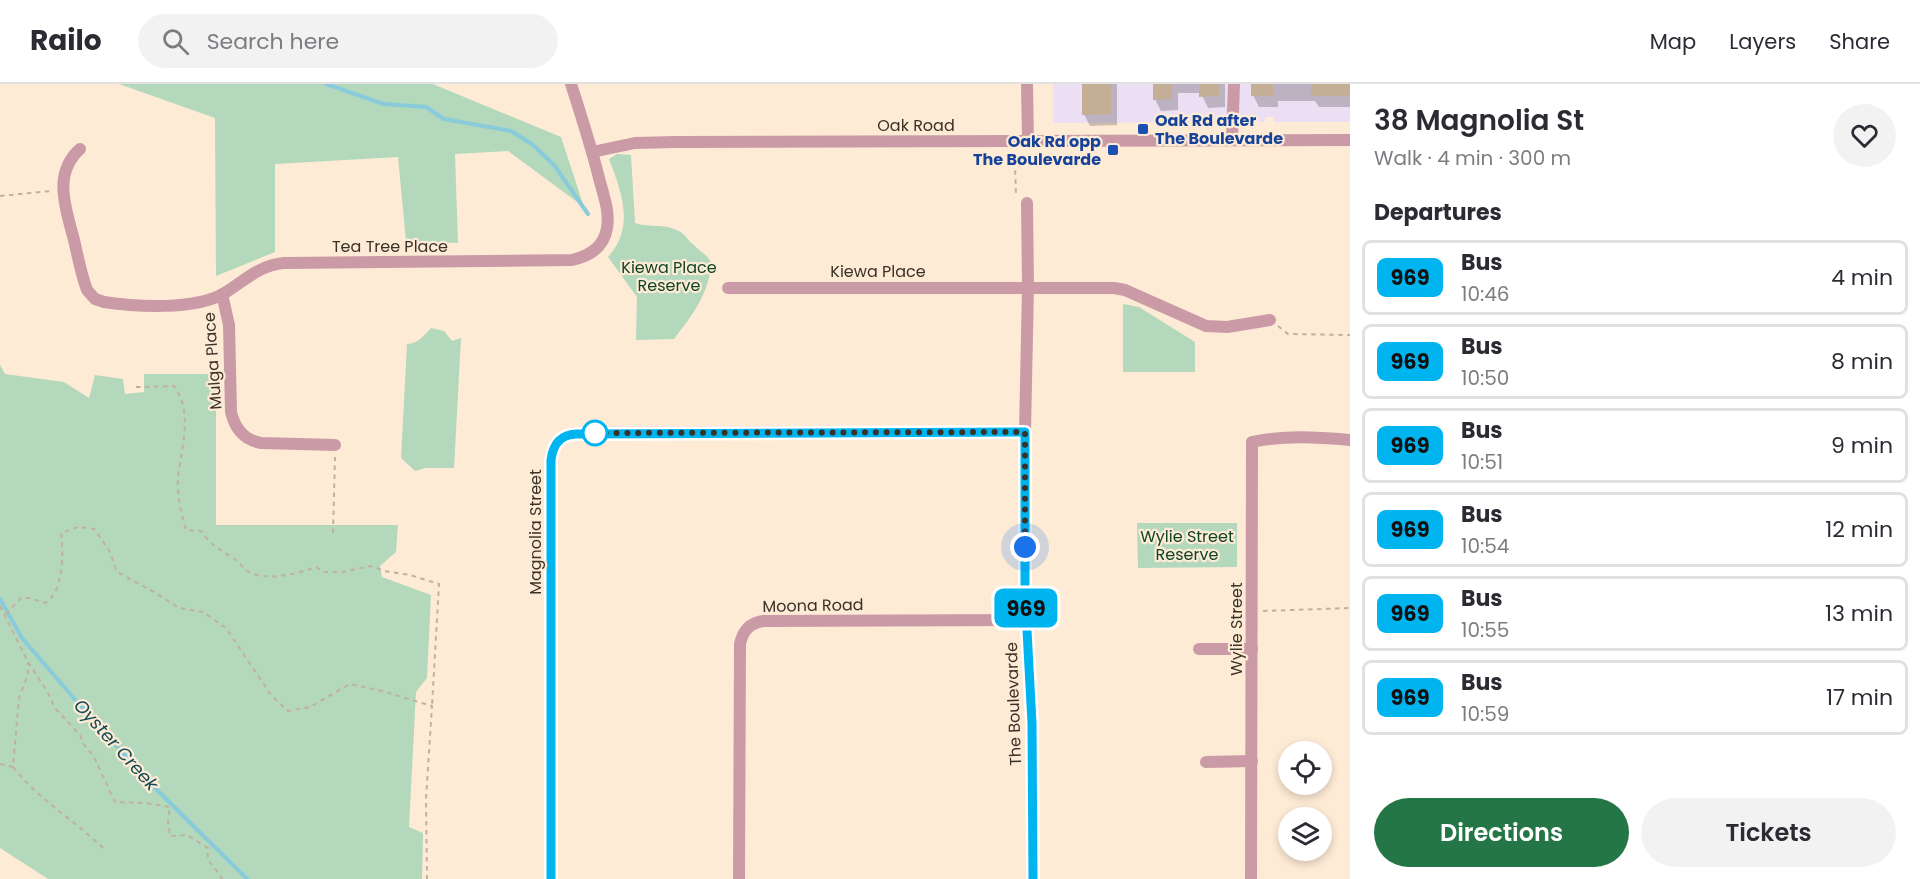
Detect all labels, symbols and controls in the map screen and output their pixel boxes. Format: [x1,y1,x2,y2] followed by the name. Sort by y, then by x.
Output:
[138,14,558,68] search box
[30,21,102,60] text: Railo
[159,25,192,58] icon: search
[207,26,339,57] text: Search here
[1650,27,1696,56] text: Map
[1729,27,1796,56] text: Layers
[1829,27,1890,56] text: Share
[1374,101,1584,140] text: 38 Magnolia St
[1833,104,1896,167] button: heart
[1155,109,1283,150] place label: Oak Rd after The Boulevarde
[877,114,955,137] street label: Oak Road
[1136,122,1150,136] marker: Oak Rd after The Boulevarde
[973,130,1101,171] place label: Oak Rd opp The Boulevarde
[1106,143,1120,157] marker: Oak Rd opp The Boulevarde
[1374,144,1571,172] text: Walk · 4 min · 300 m
[1374,197,1502,228] text: Departures
[332,235,448,258] street label: Tea Tree Place
[1461,247,1503,278] text: Bus
[621,256,717,297] park label: Kiewa Place Reserve
[830,260,926,283] street label: Kiewa Place
[1831,262,1893,293] text: 4 min
[1390,263,1430,292] text: 969
[1461,280,1510,308] text: 10:46
[198,311,227,410] street label: Mulga Place
[1461,331,1503,362] text: Bus
[1831,346,1893,377] text: 8 min
[1390,347,1430,376] text: 969
[1461,364,1509,392] text: 10:50
[1461,415,1503,446] text: Bus
[582,420,608,446] unlabelled marker
[1831,430,1893,461] text: 9 min
[1390,431,1430,460] text: 969
[1461,448,1503,476] text: 10:51
[524,469,547,595] street label: Magnolia Street
[1461,499,1503,530] text: Bus
[1825,514,1893,545] text: 12 min
[1390,515,1430,544] text: 969
[1140,525,1234,566] park label: Wylie Street Reserve
[1010,532,1040,562] your location
[1461,532,1509,560] text: 10:54
[1225,582,1248,676] street label: Wylie Street
[1461,583,1503,614] text: Bus
[992,588,1060,628] line badge: 969
[762,593,864,618] street label: Moona Road
[1006,594,1046,623] text: 969
[1825,598,1893,629] text: 13 min
[1390,599,1430,628] text: 969
[1461,616,1509,644] text: 10:55
[1000,642,1027,766] street label: The Boulevarde
[1461,667,1503,698] text: Bus
[1826,682,1893,713] text: 17 min
[1390,683,1430,712] text: 969
[68,693,165,797] water label: Oyster Creek
[1461,700,1509,728] text: 10:59
[1278,741,1332,861] map controls
[1278,741,1332,795] button: locate
[1374,798,1629,867] button: Directions
[1641,798,1896,867] button: Tickets
[1278,807,1332,861] button: layers

